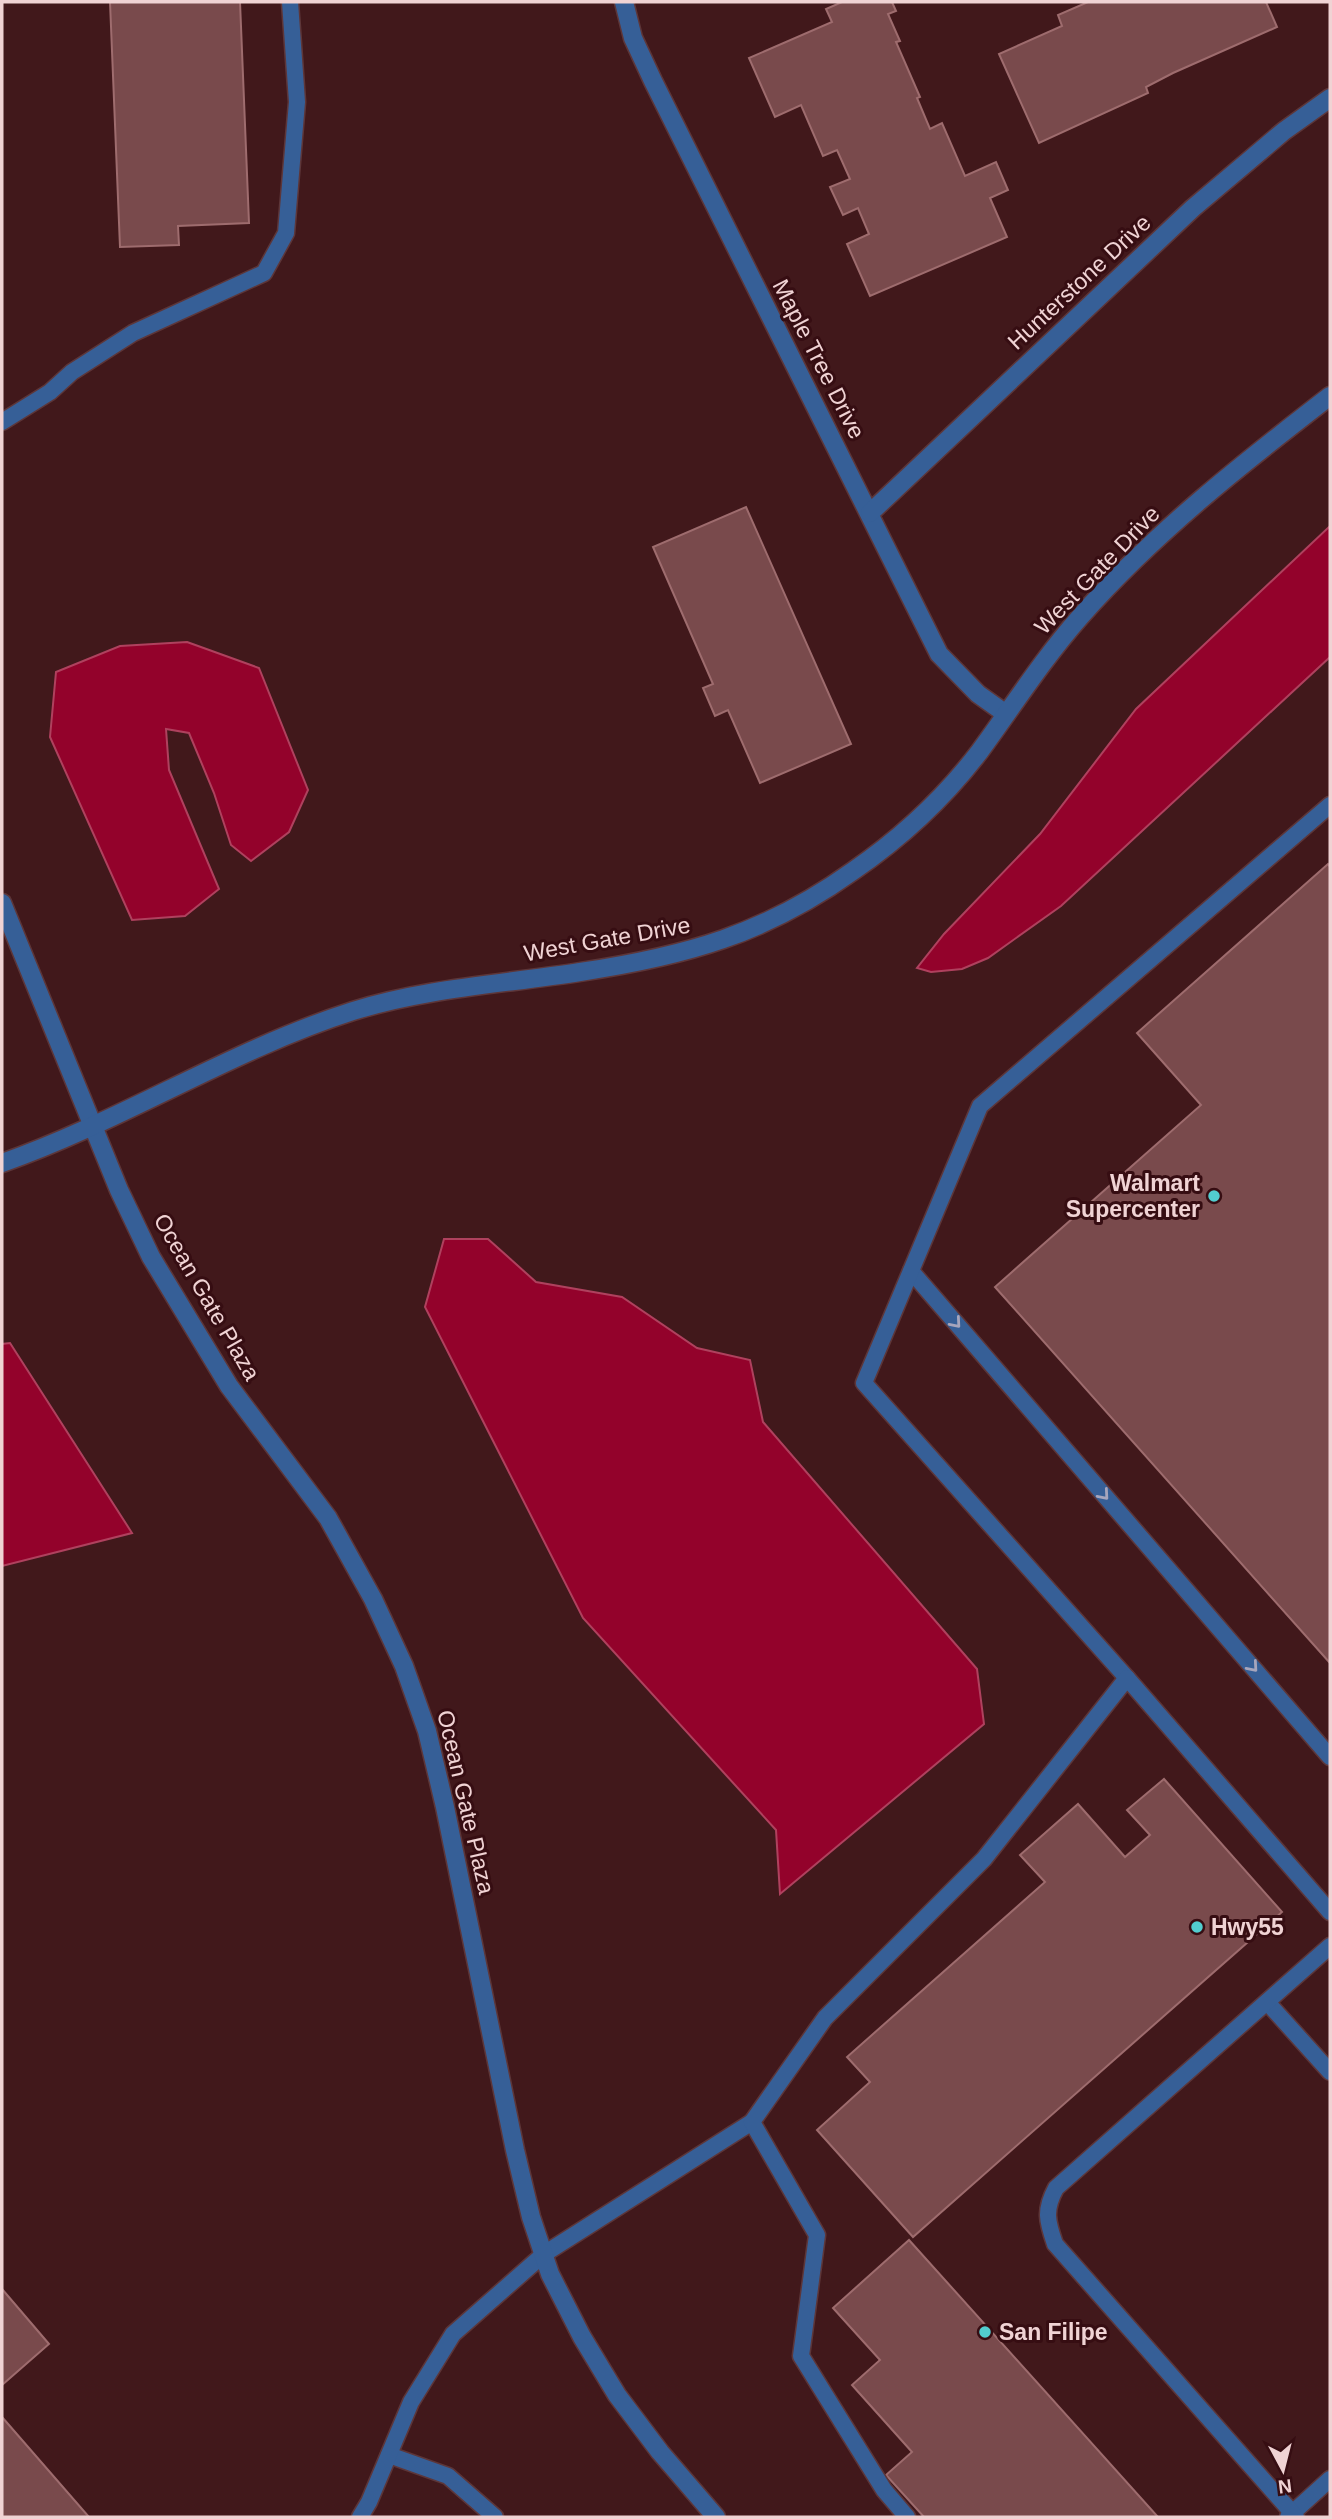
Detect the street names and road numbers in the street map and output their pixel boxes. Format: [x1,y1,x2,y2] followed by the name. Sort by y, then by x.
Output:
[1002,209,1156,355] street label: Hunterstone Drive
[768,275,870,443] street label: Maple Tree Drive
[1029,500,1165,640] street label: West Gate Drive
[522,912,692,966] street label: West Gate Drive
[149,1209,265,1385] street label: Ocean Gate Plaza
[432,1708,500,1897] street label: Ocean Gate Plaza

